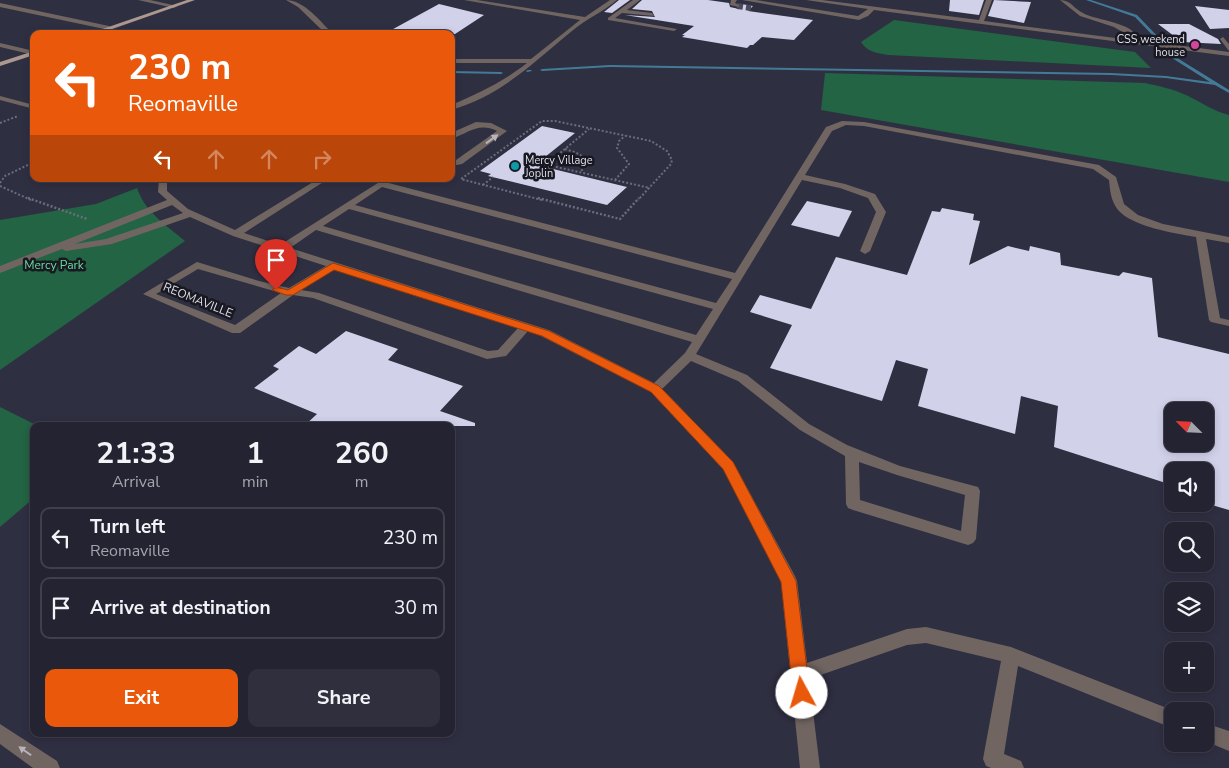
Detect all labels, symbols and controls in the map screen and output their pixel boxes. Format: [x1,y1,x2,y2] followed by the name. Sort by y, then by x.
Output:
[1117,32,1185,60] place label: CSS weekend house
[1189,39,1201,51] marker: CSS weekend house
[128,44,231,91] text: 230 m
[45,50,110,115] icon: left
[128,89,238,119] text: Reomaville
[485,134,499,144] one-way arrow
[149,145,177,173] icon: left
[202,145,230,173] icon: ahead
[255,145,283,173] icon: ahead
[308,145,336,173] icon: right
[524,153,593,181] place label: Mercy Village Joplin
[509,160,521,172] marker: Mercy Village Joplin
[255,239,297,290] pin
[262,246,290,274] icon: arrive
[24,257,85,273] park label: Mercy Park
[161,279,235,321] street label: REOMAVILLE
[1164,402,1214,452] north arrow
[1164,402,1214,752] map controls
[96,433,176,474] text: 21:33
[246,433,264,474] text: 1
[335,433,389,474] text: 260
[1164,462,1214,512] button: sound
[112,471,160,493] text: Arrival
[242,471,268,493] text: min
[355,471,369,493] text: m
[90,514,165,540] text: Turn left
[1164,522,1214,572] button: search
[47,524,75,552] icon: left
[383,525,438,551] text: 230 m
[90,540,170,562] text: Reomaville
[1164,582,1214,632] button: layers
[47,594,75,622] icon: arrive
[90,595,271,621] text: Arrive at destination
[394,595,438,621] text: 30 m
[1164,642,1214,692] button: +
[775,666,827,718] position arrow
[45,669,238,727] button: Exit
[248,669,440,727] button: Share
[1164,702,1214,752] button: −
[18,746,32,756] one-way arrow

